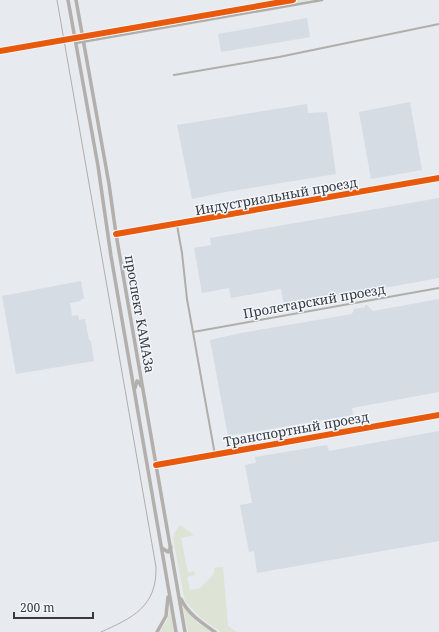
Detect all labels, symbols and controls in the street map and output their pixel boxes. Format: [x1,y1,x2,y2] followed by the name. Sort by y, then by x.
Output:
[194,173,358,219] street label: Индустриальный проезд
[121,254,159,374] street label: проспект КАМАЗа
[242,280,386,322] street label: Пролетарский проезд
[222,407,370,451] street label: Транспортный проезд
[14,594,93,620] scale bar
[20,599,55,616] text: 200 m

